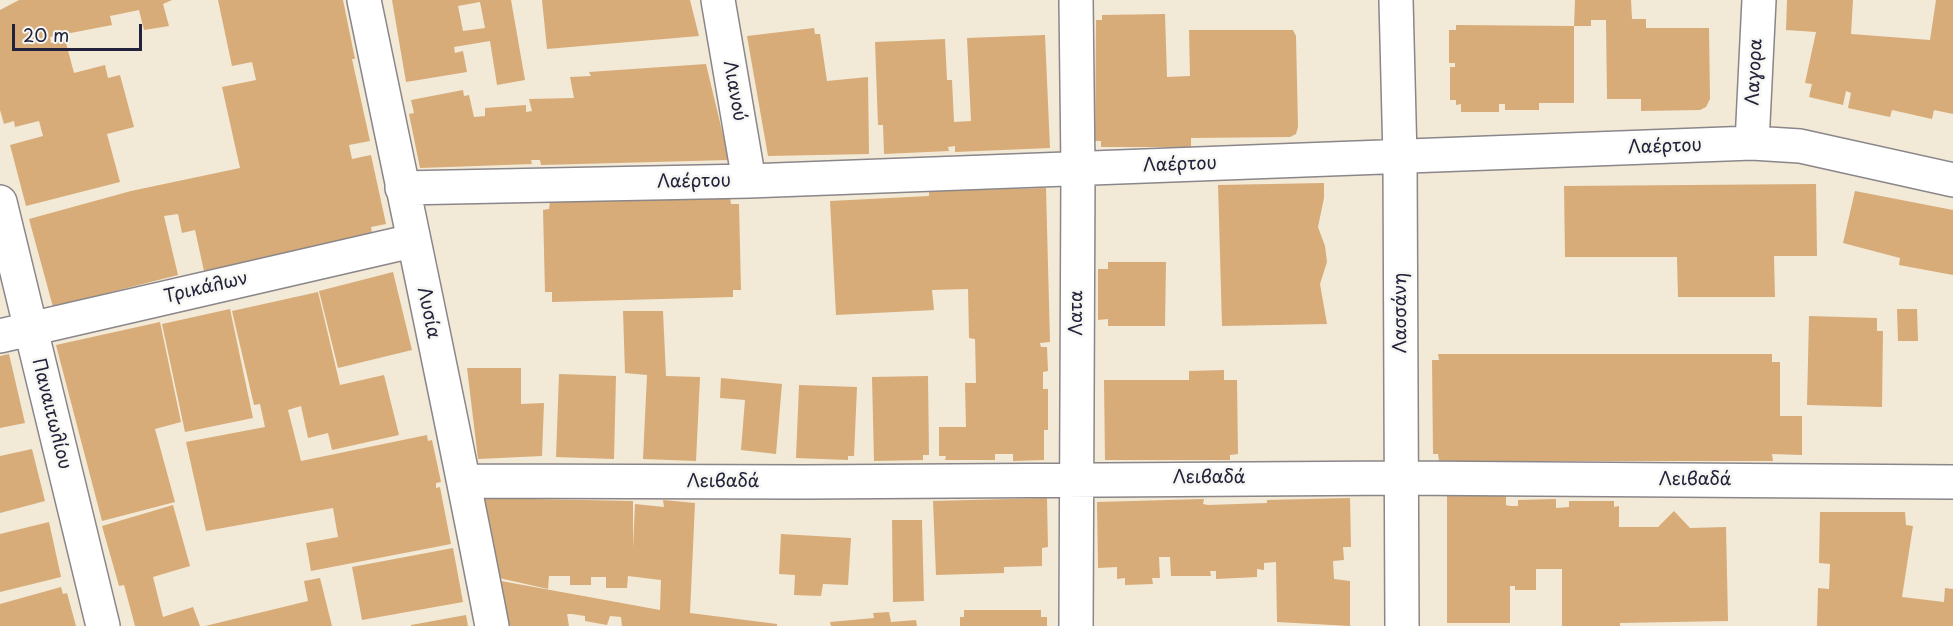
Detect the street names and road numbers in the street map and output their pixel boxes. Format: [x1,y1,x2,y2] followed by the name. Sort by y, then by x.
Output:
[1742,38,1768,106] street label: Λαγορα
[718,59,750,123] street label: Λιανού
[1628,135,1702,159] street label: Λαέρτου
[1143,153,1217,177] street label: Λαέρτου
[657,171,731,193] street label: Λαέρτου
[162,268,250,308] street label: Τρικάλων
[1390,273,1412,353] street label: Λασσάνη
[412,285,444,341] street label: Λυσία
[1066,290,1088,336] street label: Λατα
[27,356,75,472] street label: Παναιτωλίου
[1173,467,1245,489] street label: Λειβαδά
[1659,469,1731,491] street label: Λειβαδά
[687,471,759,493] street label: Λειβαδά

